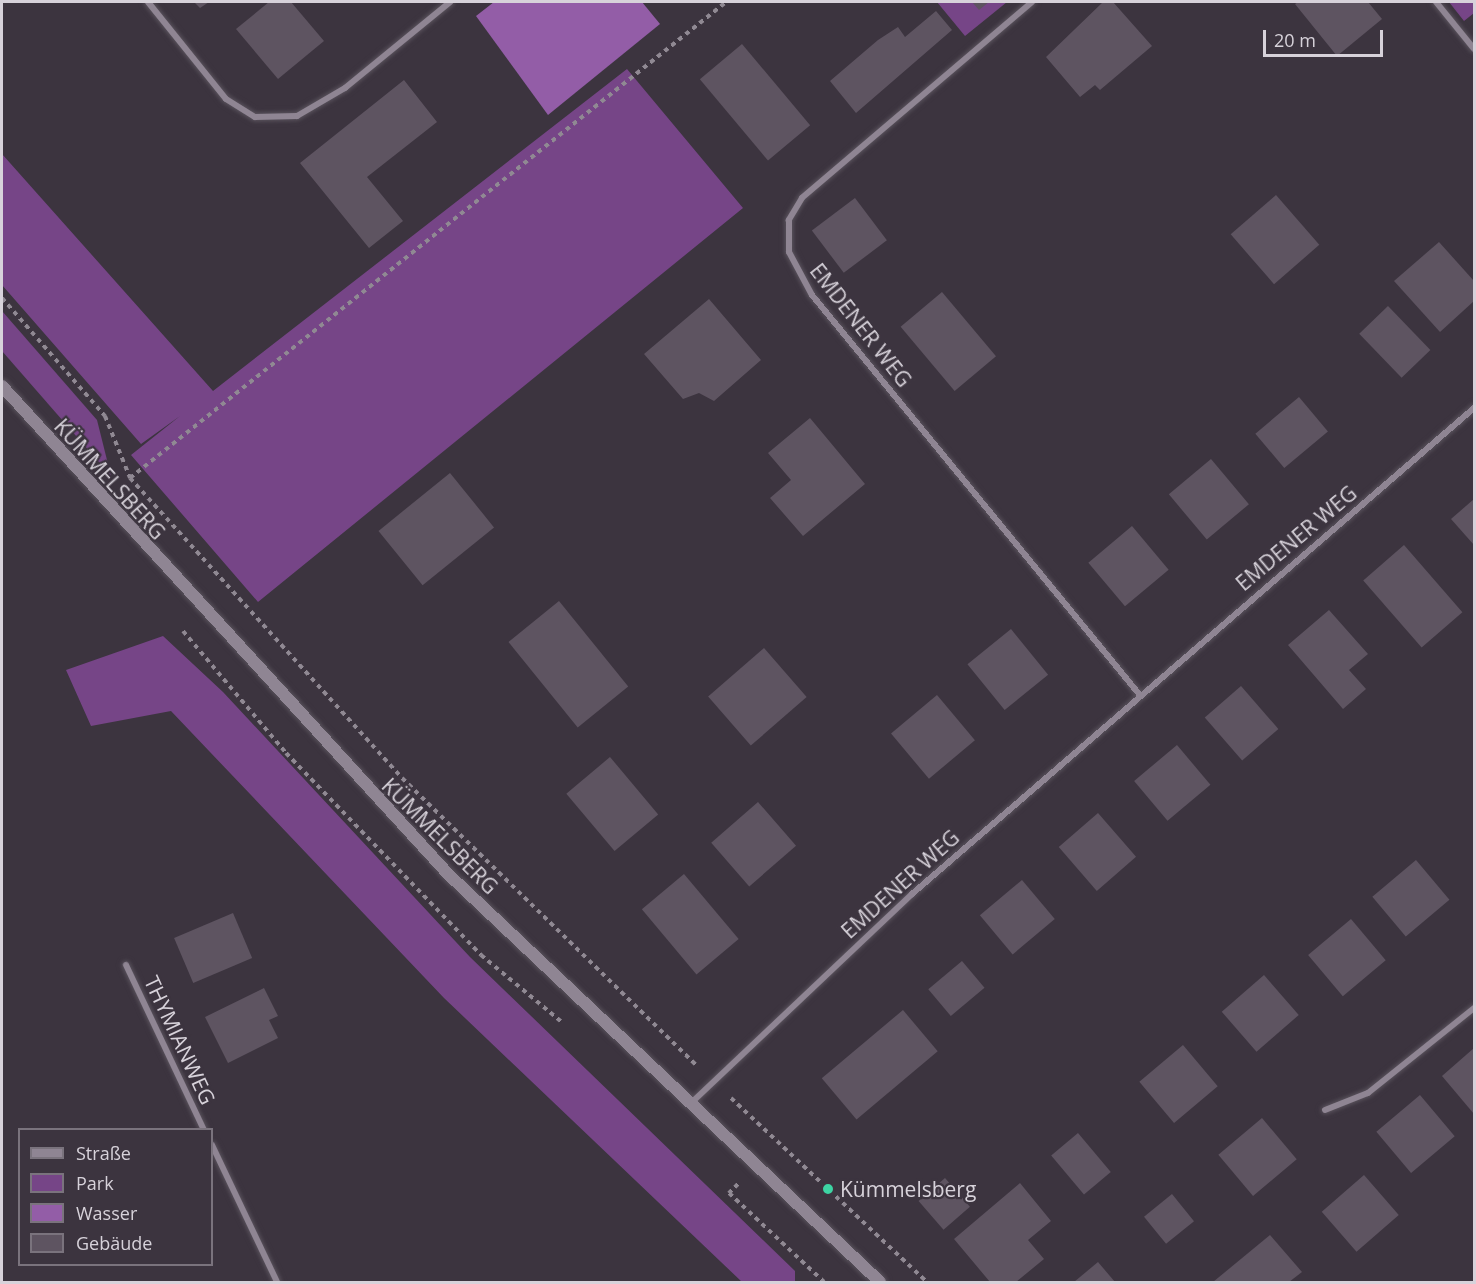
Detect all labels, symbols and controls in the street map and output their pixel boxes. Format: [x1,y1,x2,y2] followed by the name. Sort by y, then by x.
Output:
[1266,18,1386,56] scale bar
[1274,28,1316,52] text: 20 m
[805,258,917,392] street label: EMDENER WEG
[49,414,171,544] street label: KÜMMELSBERG
[1231,480,1361,596] street label: EMDENER WEG
[377,773,503,899] street label: KÜMMELSBERG
[836,825,964,943] street label: EMDENER WEG
[139,972,221,1108] street label: THYMIANWEG
[18,1128,213,1266] legend
[76,1141,131,1165] text: Straße
[76,1171,114,1195] text: Park
[840,1176,976,1202] place label: Kümmelsberg
[821,1182,835,1196] marker: Kümmelsberg
[76,1201,137,1225] text: Wasser
[76,1231,152,1255] text: Gebäude

